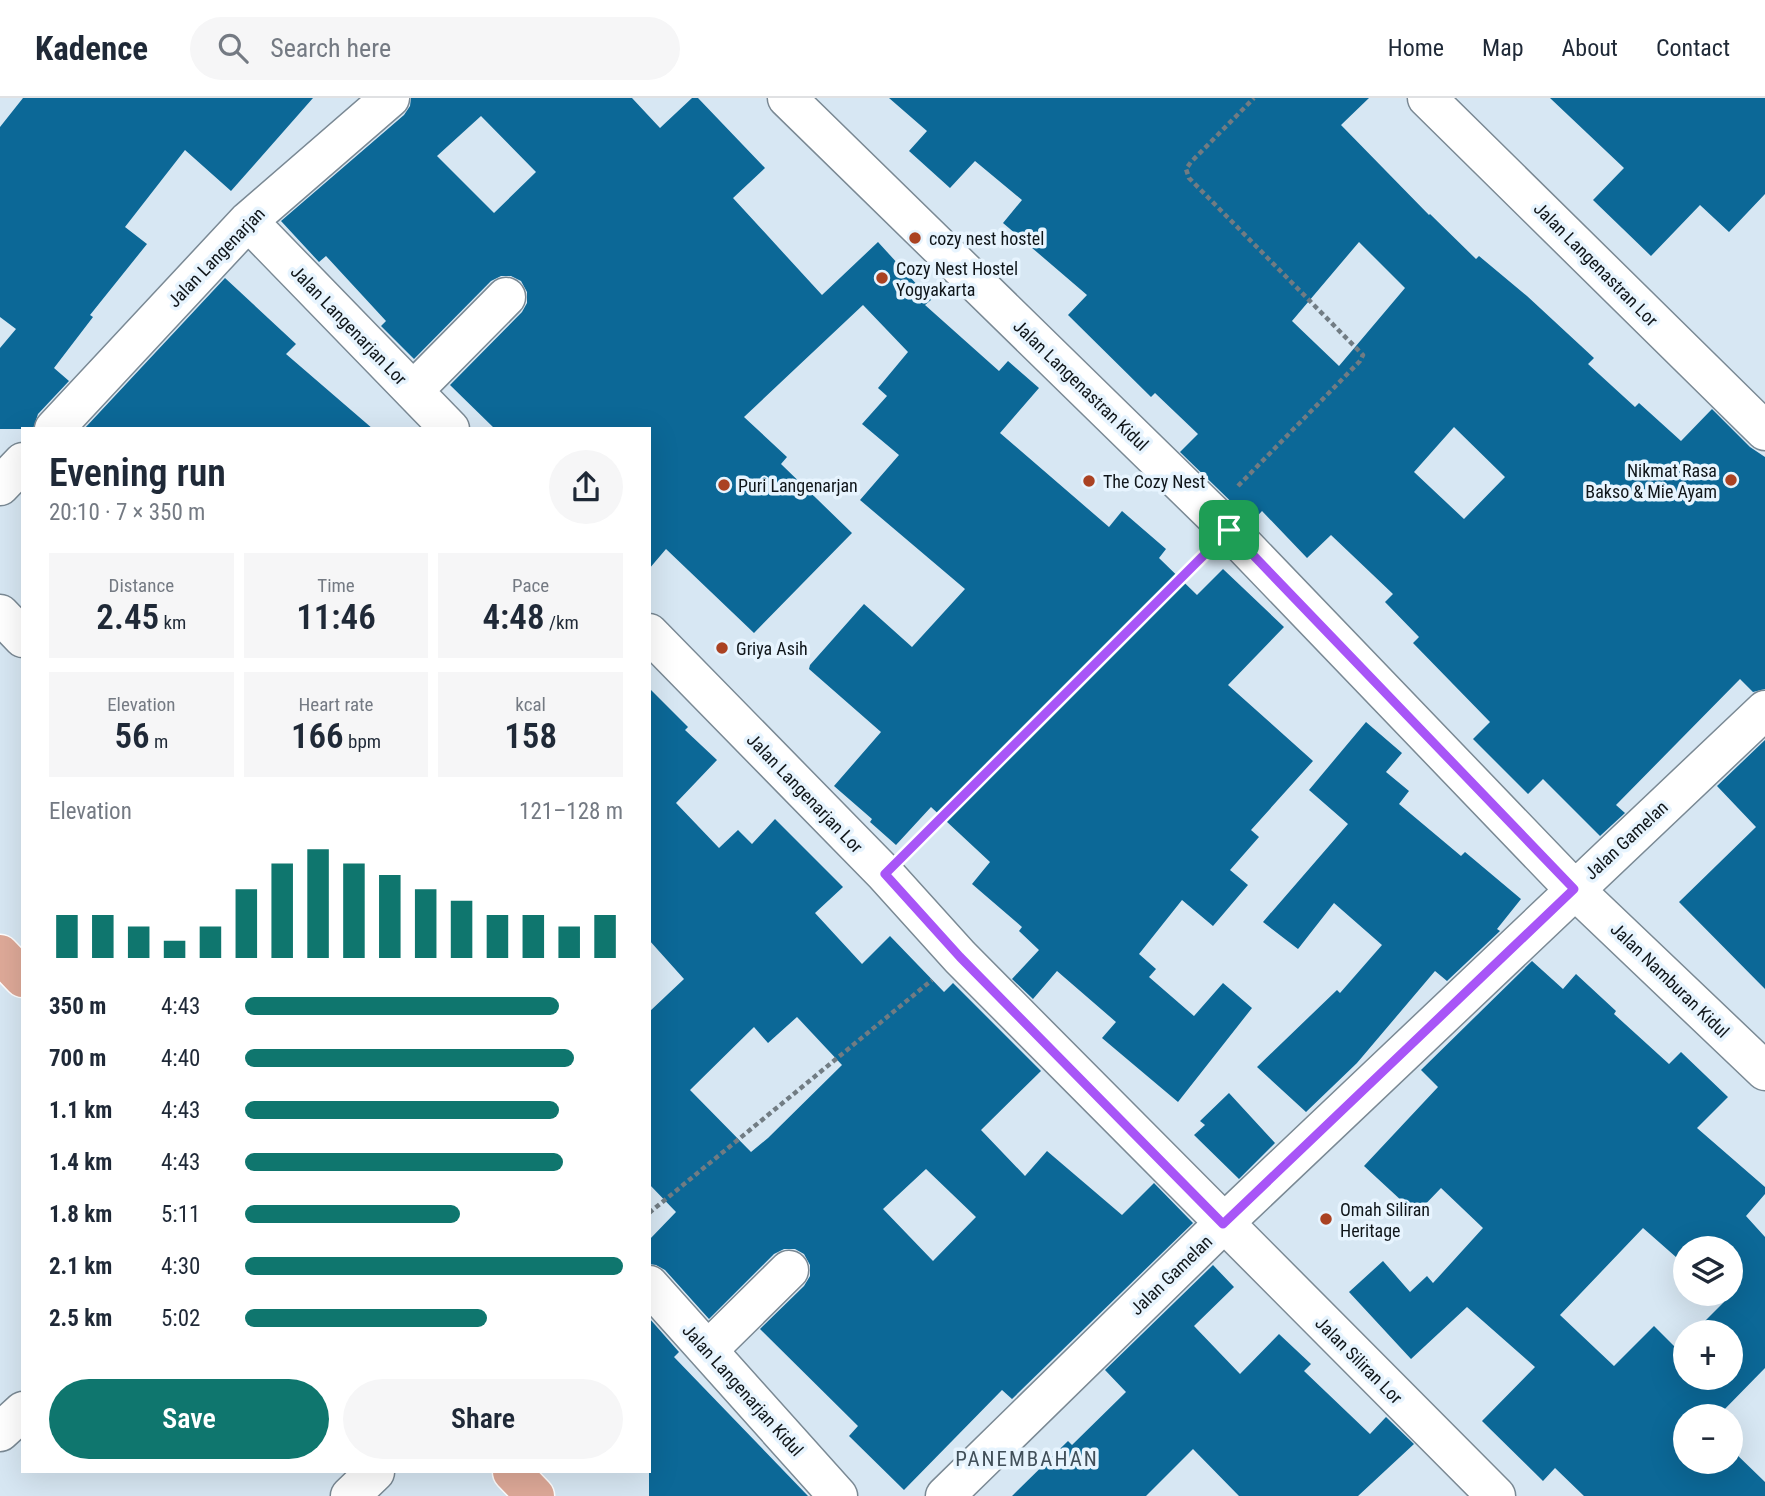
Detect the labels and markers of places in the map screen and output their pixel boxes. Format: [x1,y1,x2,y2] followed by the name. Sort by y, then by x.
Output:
[929,228,1044,249] place label: cozy nest hostel
[907,230,923,246] marker: cozy nest hostel
[896,258,1018,300] place label: Cozy Nest Hostel Yogyakarta
[874,270,890,286] marker: Cozy Nest Hostel Yogyakarta
[1585,460,1717,502] place label: Nikmat Rasa Bakso & Mie Ayam
[1103,471,1205,492] place label: The Cozy Nest
[1723,472,1739,488] marker: Nikmat Rasa Bakso & Mie Ayam
[1081,473,1097,489] marker: The Cozy Nest
[738,475,858,496] place label: Puri Langenarjan
[716,477,732,493] marker: Puri Langenarjan
[1199,500,1259,560] pin
[736,638,808,659] place label: Griya Asih
[714,640,730,656] marker: Griya Asih
[1340,1199,1430,1241] place label: Omah Siliran Heritage
[1318,1211,1334,1227] marker: Omah Siliran Heritage

